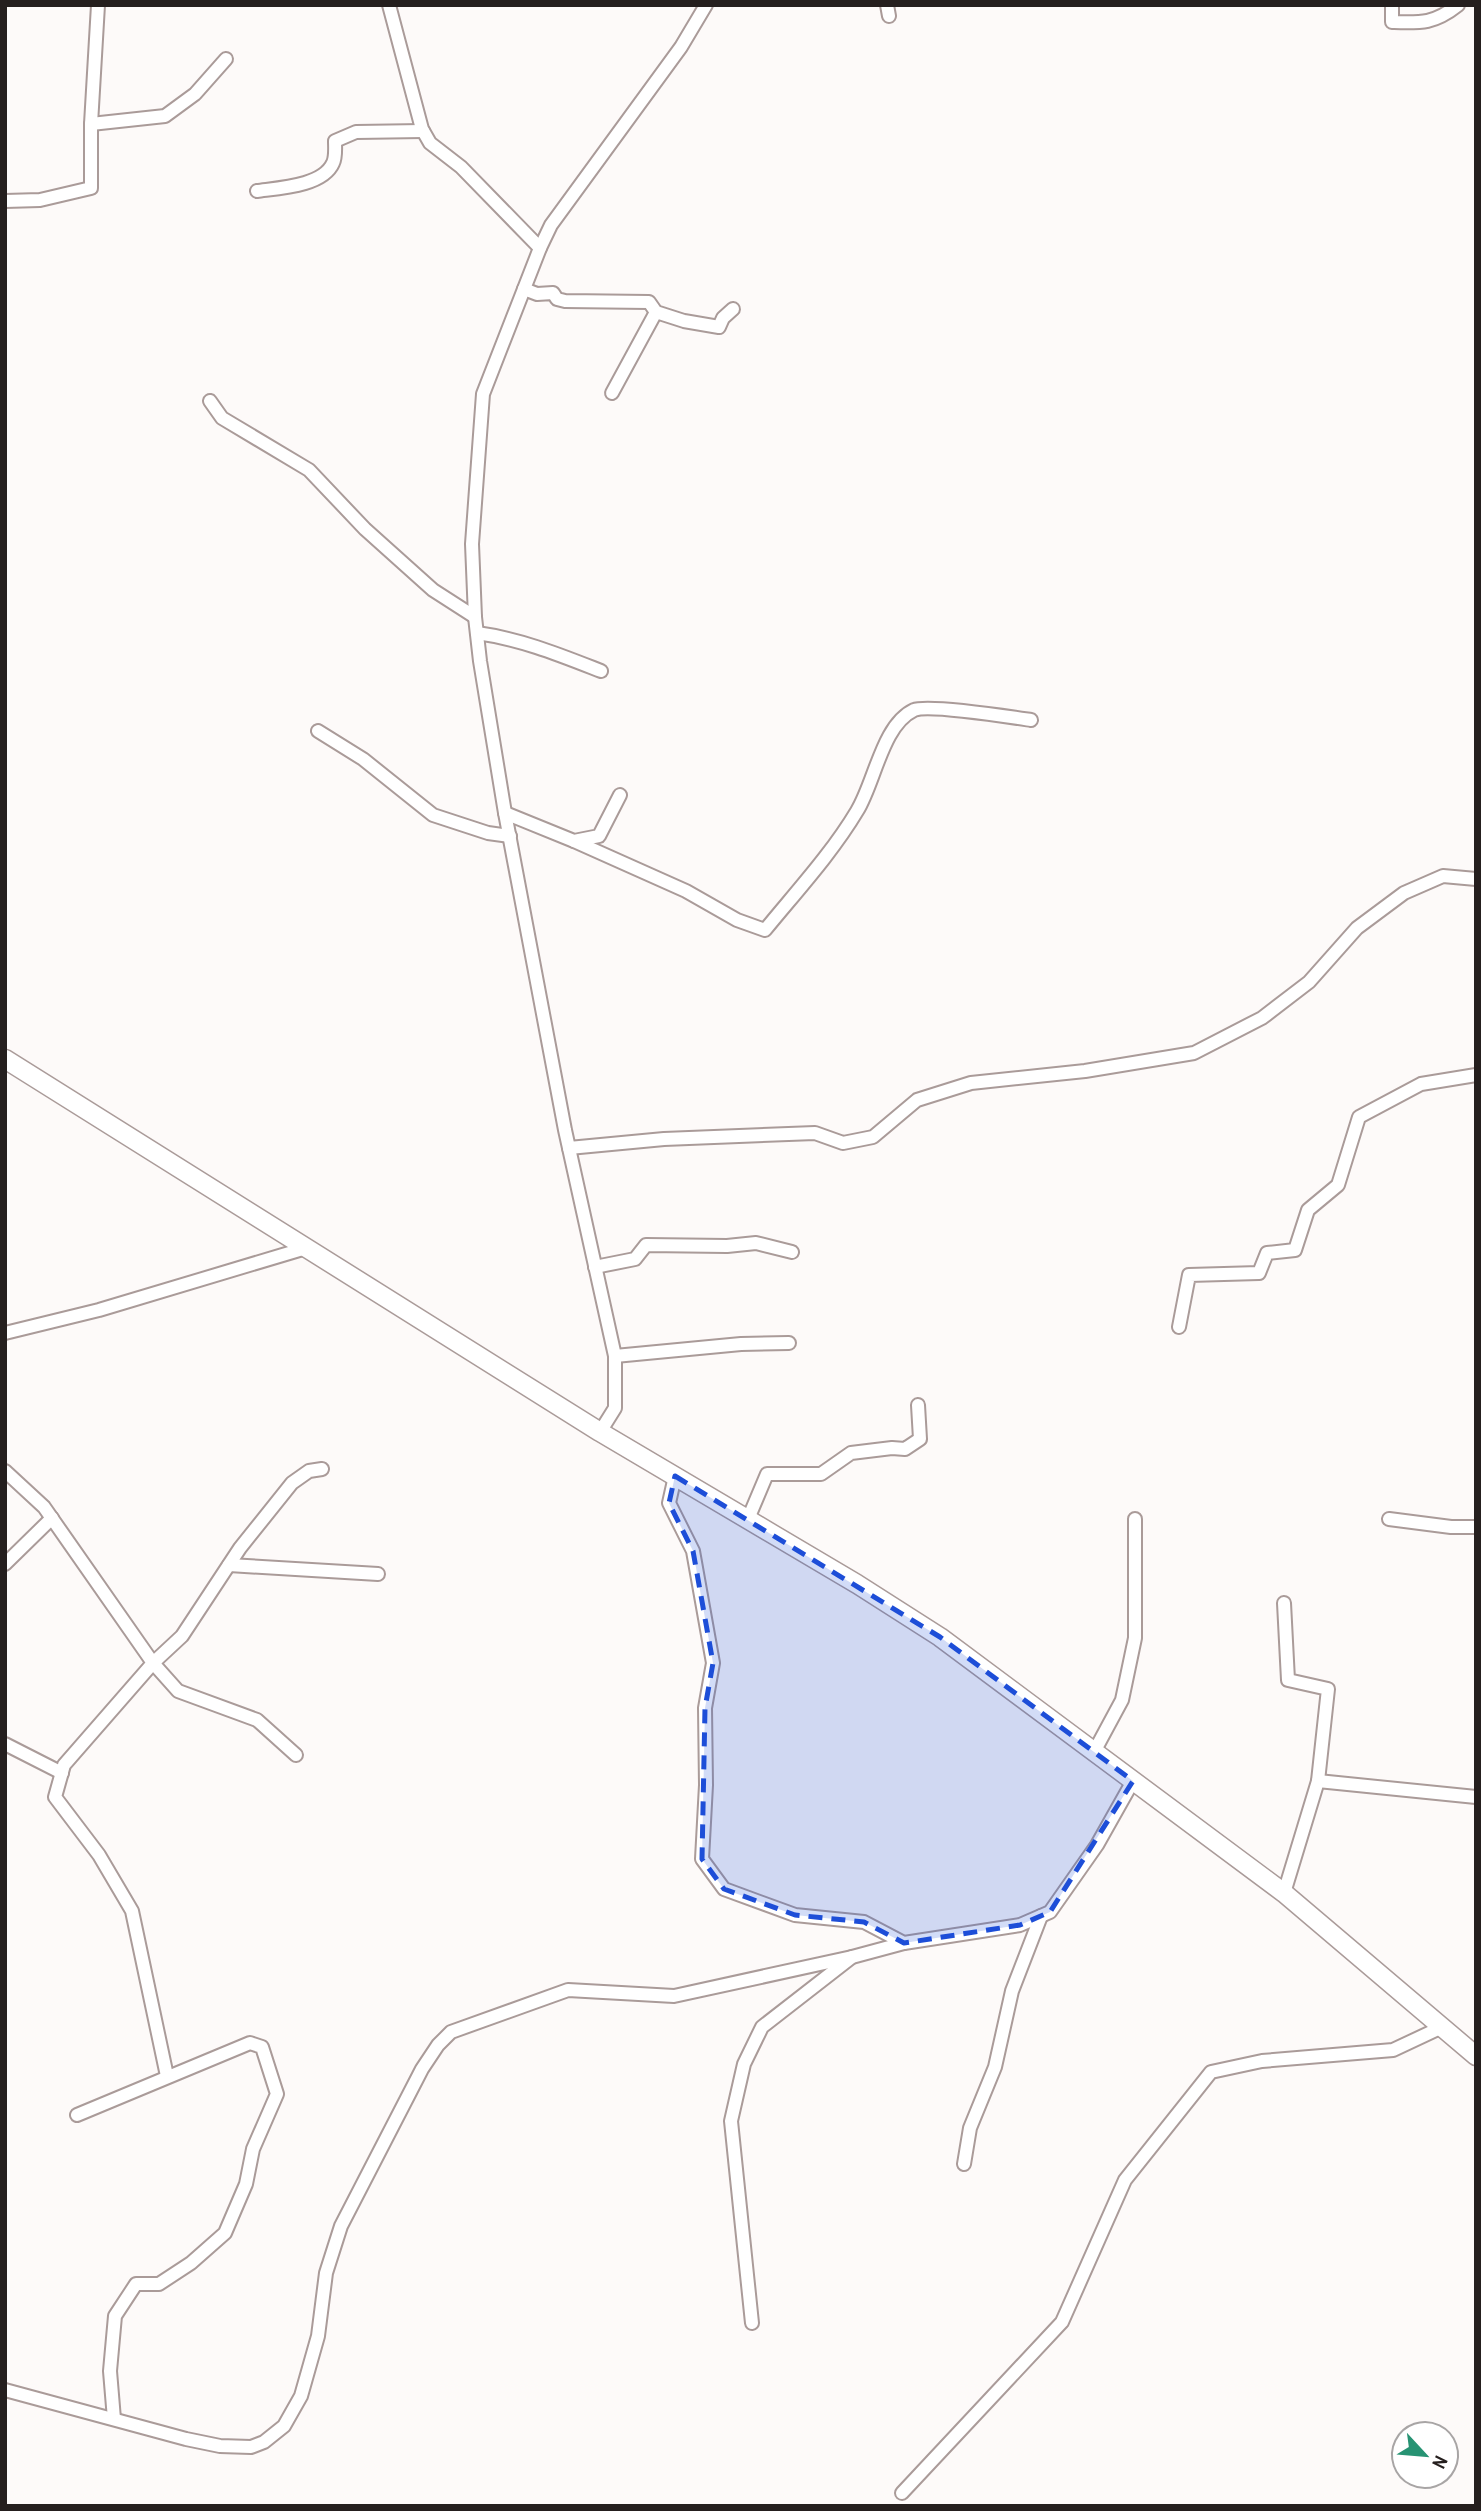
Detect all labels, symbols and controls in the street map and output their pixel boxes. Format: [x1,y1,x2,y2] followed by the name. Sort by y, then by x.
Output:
[1390,2420,1460,2490] north arrow
[1426,2452,1454,2473] text: N

